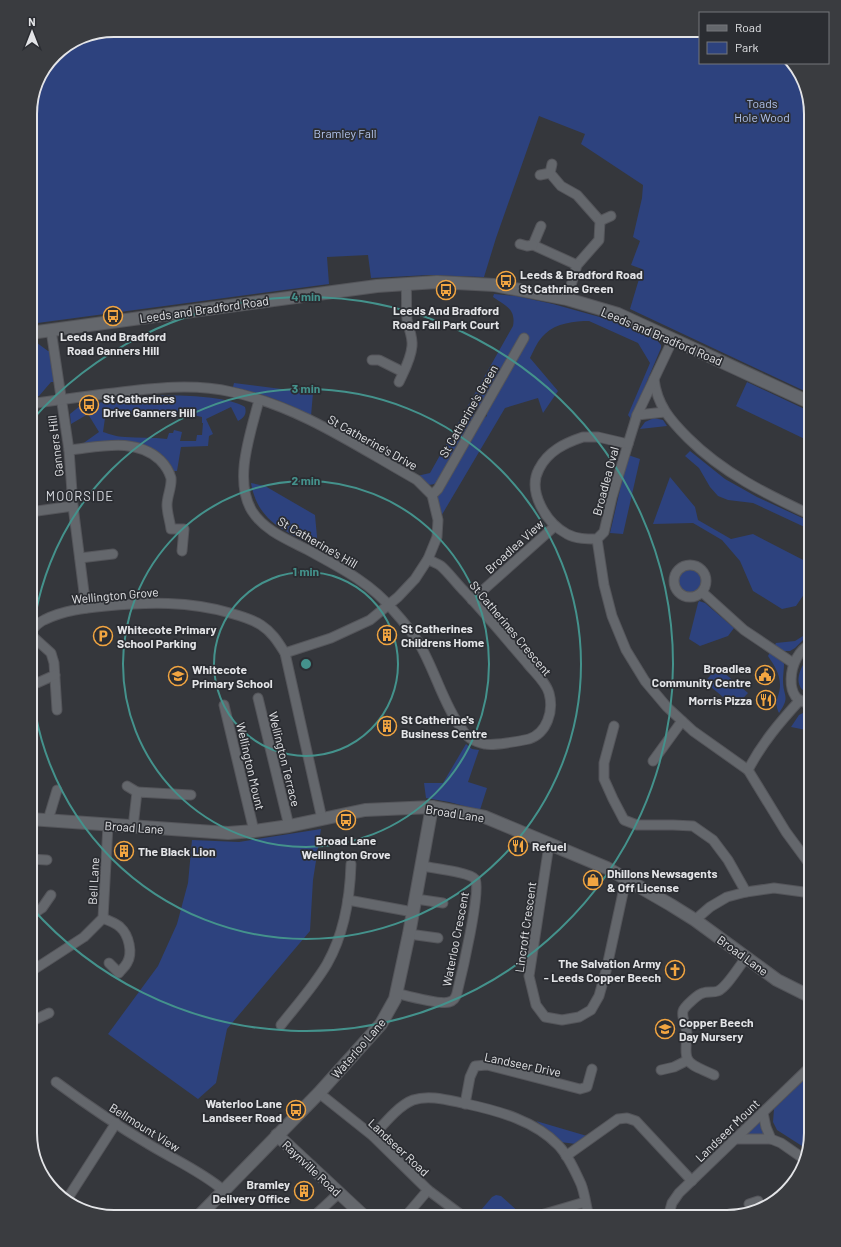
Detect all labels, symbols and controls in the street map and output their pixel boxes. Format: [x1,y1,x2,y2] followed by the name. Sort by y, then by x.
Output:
[12,12,52,52] north arrow
[699,12,829,64] legend
[28,15,36,28] text: N
[735,20,762,34] text: Road
[735,40,759,54] text: Park
[734,96,790,124] park label: Toads Hole Wood
[314,126,376,140] park label: Bramley Fall
[520,267,643,295] place label: Leeds & Bradford Road St Cathrine Green
[495,270,517,292] bus stop icon: Leeds & Bradford Road St Cathrine Green
[435,279,457,301] bus stop icon: Leeds And Bradford Road Fall Park Court
[291,289,321,303] text: 4 min
[138,293,270,325] street label: Leeds and Bradford Road
[393,303,500,331] place label: Leeds And Bradford Road Fall Park Court
[599,304,725,368] street label: Leeds and Bradford Road
[102,305,124,327] bus stop icon: Leeds And Bradford Road Ganners Hill
[60,329,166,357] place label: Leeds And Bradford Road Ganners Hill
[436,362,500,460] street label: St Catherine's Green
[292,381,320,395] text: 3 min
[103,391,196,419] place label: St Catherines Drive Ganners Hill
[78,394,100,416] bus stop icon: St Catherines Drive Ganners Hill
[326,412,420,472] street label: St Catherine's Drive
[44,415,66,477] street label: Ganners Hill
[589,445,621,517] street label: Broadlea Oval
[292,473,320,487] text: 2 min
[46,488,114,504] district label: MOORSIDE
[276,513,360,571] street label: St Catherine's Hill
[482,516,546,576] street label: Broadlea View
[293,564,319,578] text: 1 min
[467,578,555,678] street label: St Catherines Crescent
[71,584,159,606] street label: Wellington Grove
[401,621,485,649] place label: St Catherines Childrens Home
[117,622,216,650] place label: Whitecote Primary School Parking
[376,624,398,646] building icon: St Catherines Childrens Home
[92,625,114,647] parking icon: Whitecote Primary School Parking
[299,657,313,671] centre of rings
[652,661,751,689] place label: Broadlea Community Centre
[192,662,273,690] place label: Whitecote Primary School
[754,664,776,686] public building icon: Broadlea Community Centre
[167,665,189,687] school or university icon: Whitecote Primary School
[755,689,777,711] restaurant icon: Morris Pizza
[688,693,752,707] place label: Morris Pizza
[266,710,304,808] street label: Wellington Terrace
[401,712,488,740] place label: St Catherine's Business Centre
[376,715,398,737] building icon: St Catherine's Business Centre
[234,721,268,811] street label: Wellington Mount
[425,801,485,825] street label: Broad Lane
[335,809,357,831] bus stop icon: Broad Lane Wellington Grove
[104,818,164,836] street label: Broad Lane
[301,833,391,861] place label: Broad Lane Wellington Grove
[507,835,529,857] restaurant icon: Refuel
[532,839,566,853] place label: Refuel
[113,840,135,862] building icon: The Black Lion
[138,844,216,858] place label: The Black Lion
[85,857,101,905] street label: Bell Lane
[607,866,717,894] place label: Dhillons Newsagents & Off License
[582,869,604,891] shop icon: Dhillons Newsagents & Off License
[512,881,538,973] street label: Lincroft Crescent
[439,890,471,988] street label: Waterloo Crescent
[715,932,771,978] street label: Broad Lane
[544,956,661,984] place label: The Salvation Army - Leeds Copper Beech
[664,959,686,981] church icon: The Salvation Army - Leeds Copper Beech
[328,1015,388,1081] street label: Waterloo Lane
[679,1015,754,1043] place label: Copper Beech Day Nursery
[654,1018,676,1040] school or university icon: Copper Beech Day Nursery
[483,1049,563,1079] street label: Landseer Drive
[202,1096,282,1124] place label: Waterloo Lane Landseer Road
[692,1096,762,1164] street label: Landseer Mount
[285,1099,307,1121] bus stop icon: Waterloo Lane Landseer Road
[107,1100,183,1154] street label: Bellmount View
[366,1115,432,1179] street label: Landseer Road
[280,1137,344,1199] street label: Raynville Road
[212,1177,290,1205] place label: Bramley Delivery Office
[293,1180,315,1202] building icon: Bramley Delivery Office

